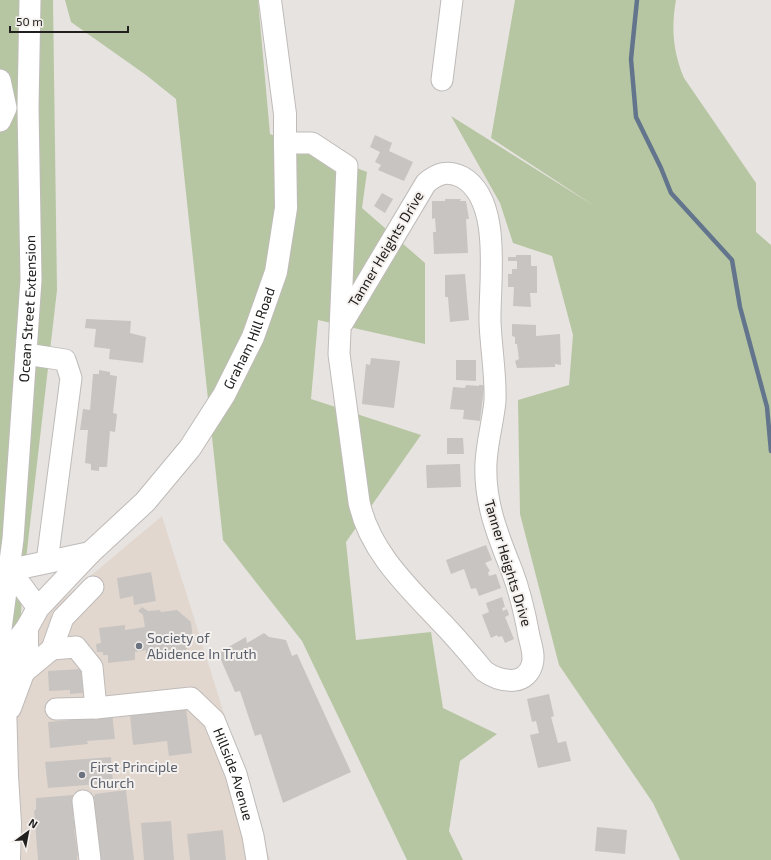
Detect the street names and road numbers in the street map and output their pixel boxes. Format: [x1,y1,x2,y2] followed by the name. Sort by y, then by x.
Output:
[344,188,427,310] street label: Tanner Heights Drive
[15,235,39,383] street label: Ocean Street Extension
[219,285,278,392] street label: Graham Hill Road
[481,497,536,628] street label: Tanner Heights Drive
[210,725,257,822] street label: Hillside Avenue

